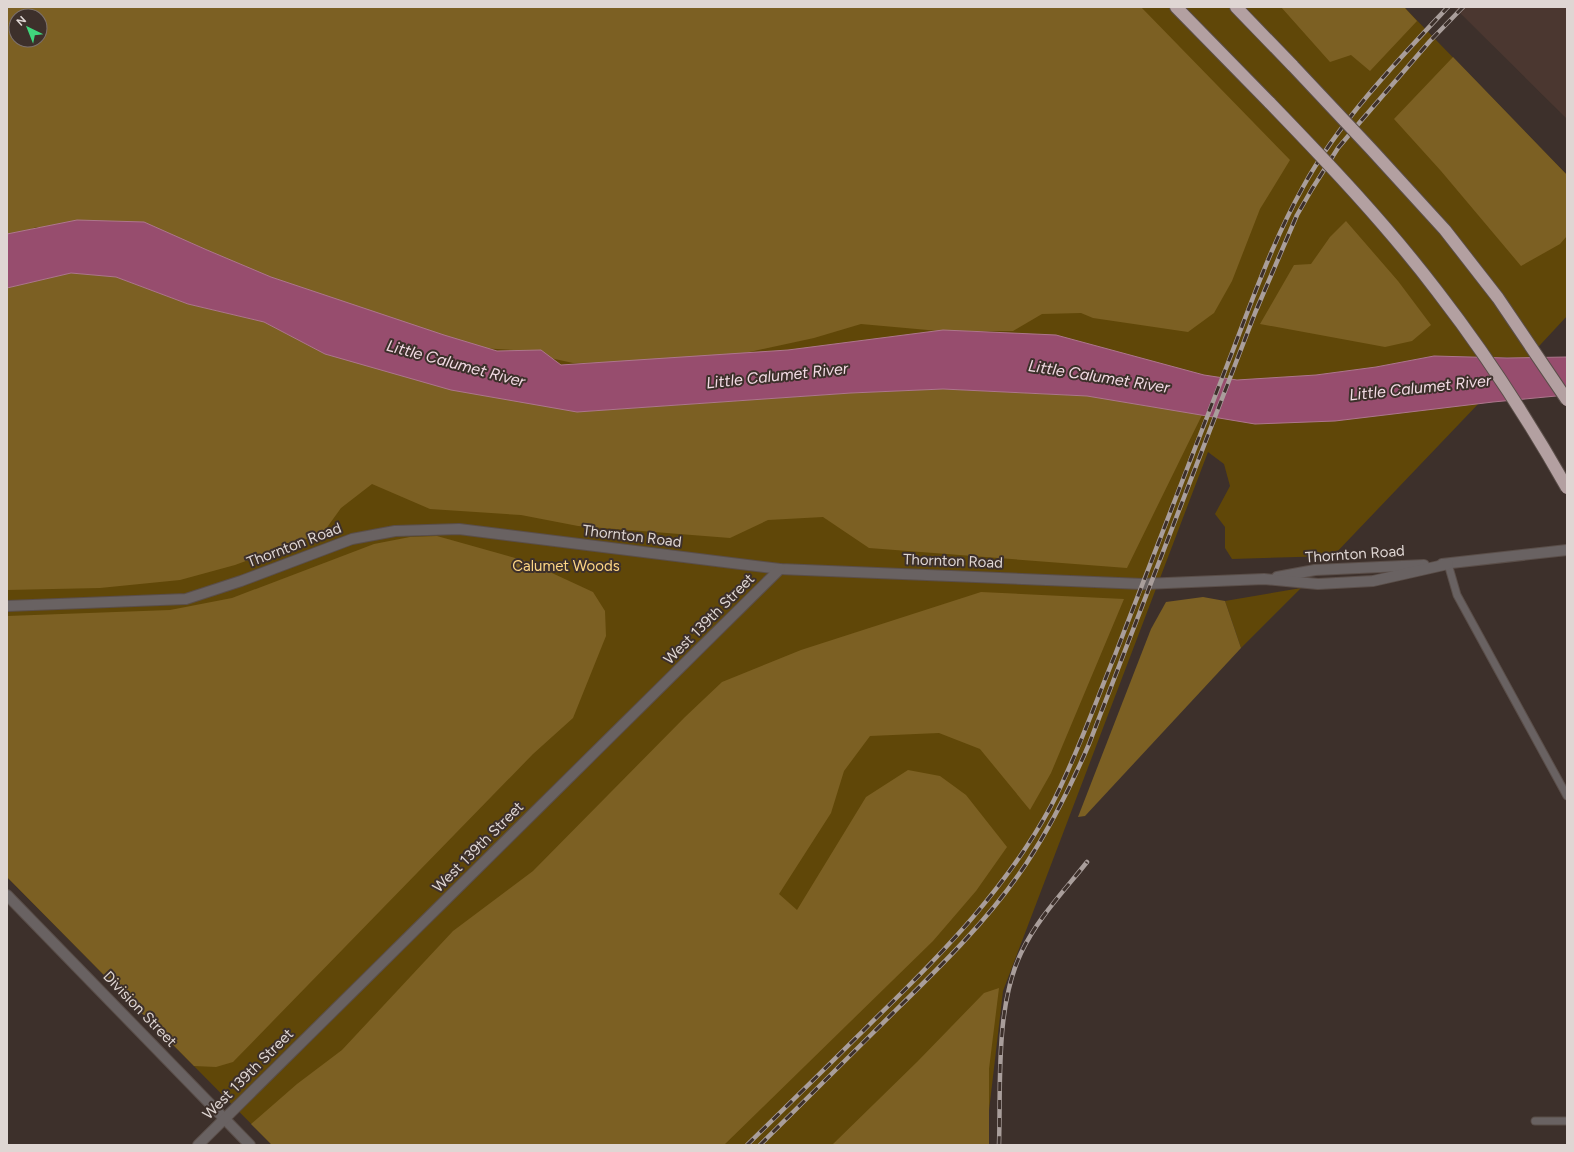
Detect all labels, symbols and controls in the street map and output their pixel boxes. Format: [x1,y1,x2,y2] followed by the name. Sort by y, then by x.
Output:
[8,8,48,48] north arrow
[14,13,29,29] text: N
[384,336,528,391] water label: Little Calumet River
[1027,356,1171,397] water label: Little Calumet River
[705,359,850,392] water label: Little Calumet River
[1348,371,1493,404] water label: Little Calumet River
[244,519,344,571] street label: Thornton Road
[581,521,683,551] street label: Thornton Road
[1305,542,1405,566] street label: Thornton Road
[903,550,1003,572] street label: Thornton Road
[512,557,620,575] park label: Calumet Woods
[660,570,758,668] street label: West 139th Street
[429,798,527,896] street label: West 139th Street
[99,967,181,1051] street label: Division Street
[199,1025,297,1123] street label: West 139th Street

